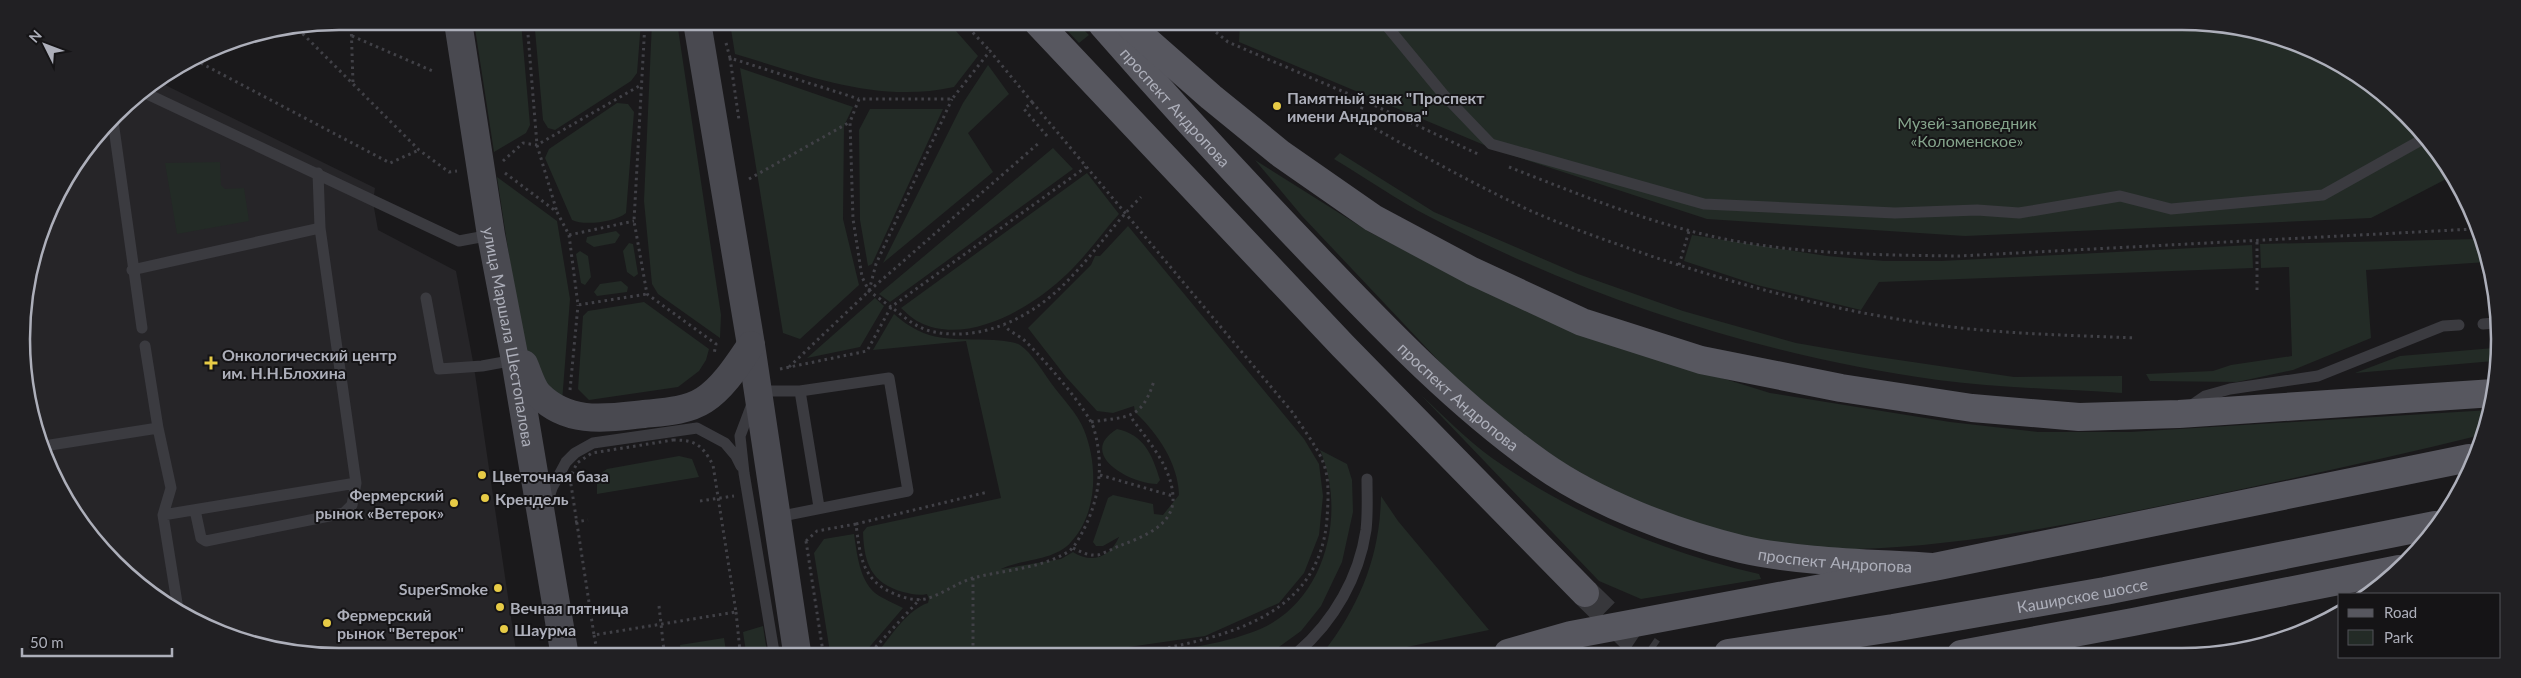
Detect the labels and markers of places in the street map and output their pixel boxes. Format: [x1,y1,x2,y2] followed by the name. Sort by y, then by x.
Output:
[1287,88,1485,125] place label: Памятный знак "Проспект имени Андропова"
[1271,100,1283,112] marker: Памятный знак "Проспект имени Андропова"
[222,345,397,382] place label: Онкологический центр им. Н.Н.Блохина
[204,356,218,370] marker: Онкологический центр им. Н.Н.Блохина
[492,466,609,485] place label: Цветочная база
[476,469,488,481] marker: Цветочная база
[315,485,444,522] place label: Фермерский рынок «Ветерок»
[495,489,569,508] place label: Крендель
[479,492,491,504] marker: Крендель
[448,497,460,509] marker: Фермерский рынок «Ветерок»
[399,579,488,598] place label: SuperSmoke
[492,582,504,594] marker: SuperSmoke
[510,598,629,617] place label: Вечная пятница
[494,601,506,613] marker: Вечная пятница
[337,605,464,642] place label: Фермерский рынок "Ветерок"
[321,617,333,629] marker: Фермерский рынок "Ветерок"
[514,620,576,639] place label: Шаурма
[498,623,510,635] marker: Шаурма

